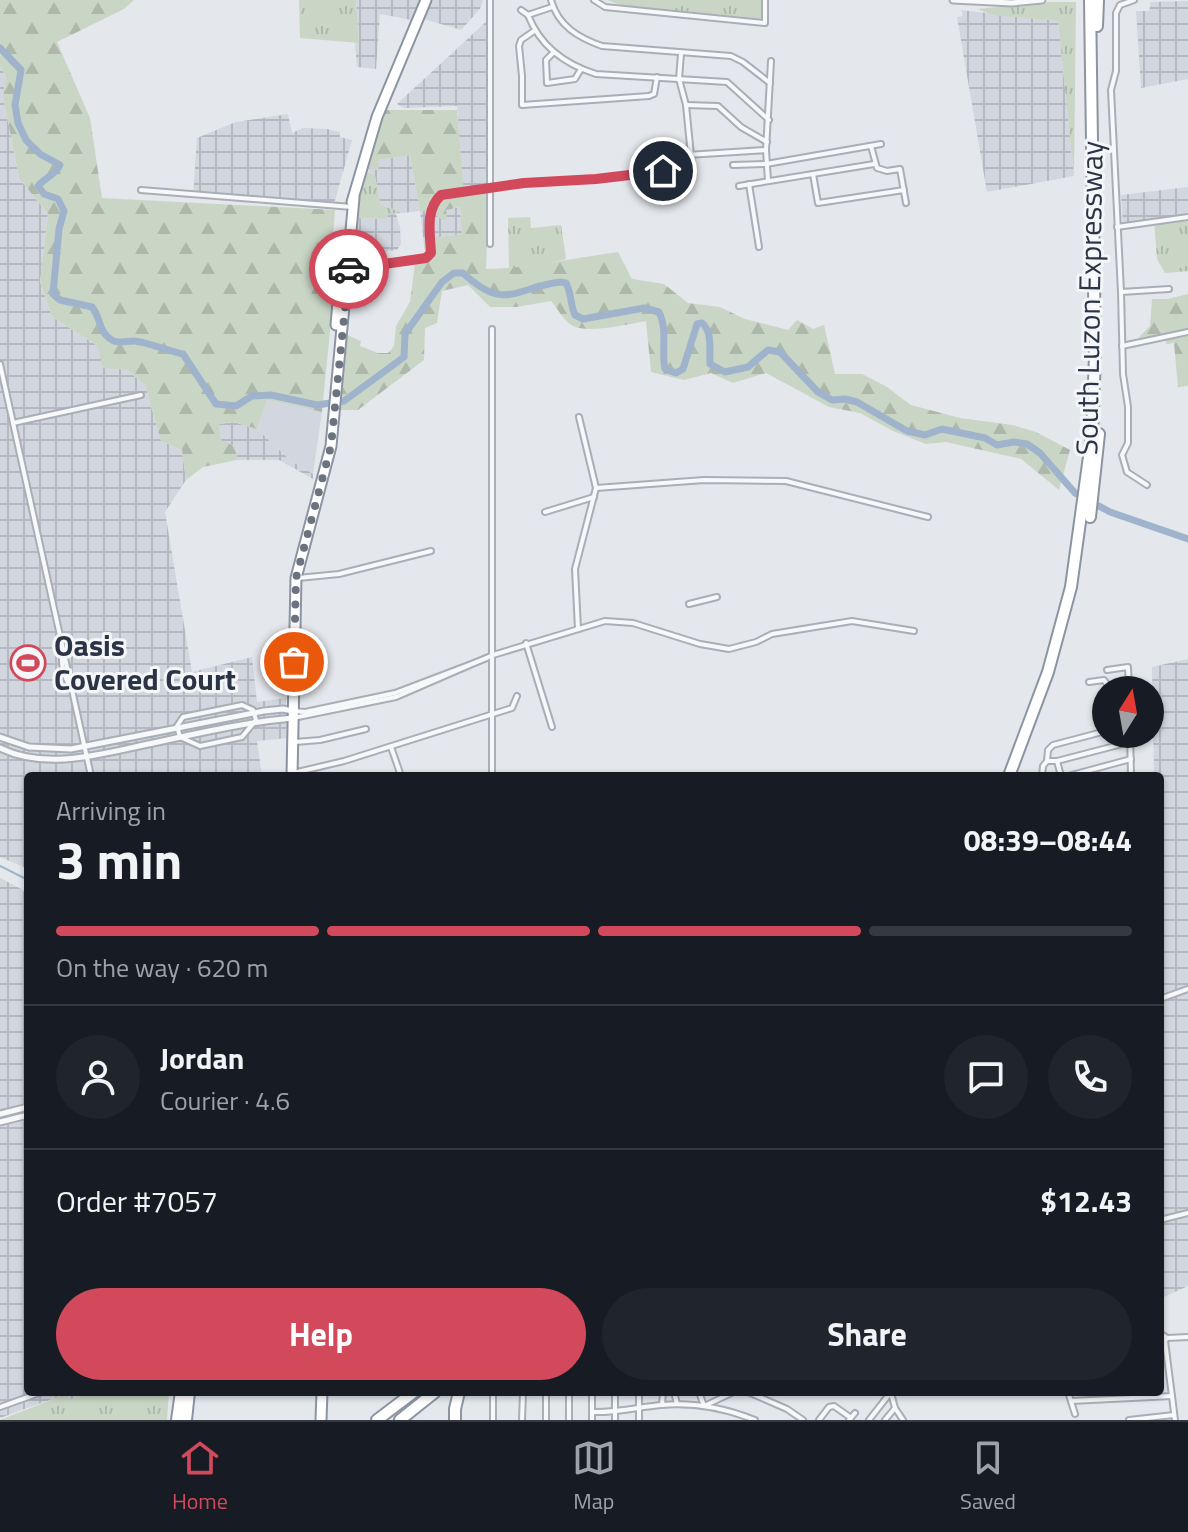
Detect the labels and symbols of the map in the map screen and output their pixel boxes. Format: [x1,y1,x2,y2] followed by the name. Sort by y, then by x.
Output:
[629,137,697,205] pin
[1063,140,1115,456] street label: South Luzon Expressway
[309,229,389,309] courier
[54,622,236,702] place label: Oasis Covered Court
[260,628,328,696] pin
[9,644,47,682] sports icon: Oasis Covered Court
[1092,676,1164,748] north arrow

